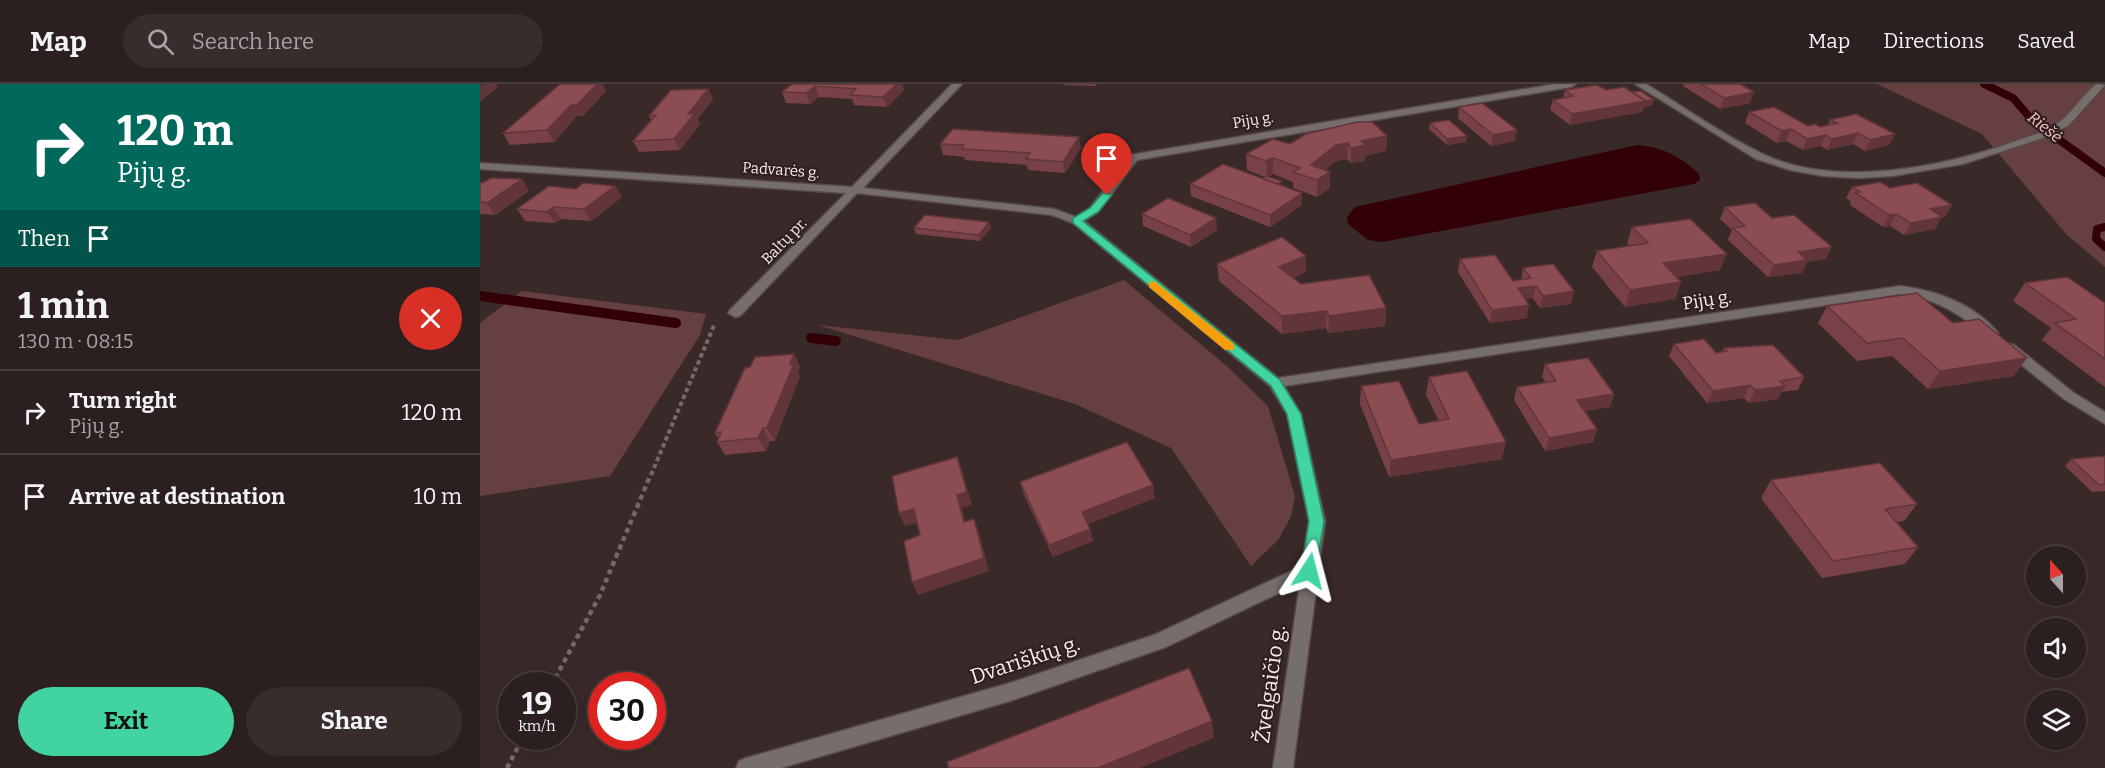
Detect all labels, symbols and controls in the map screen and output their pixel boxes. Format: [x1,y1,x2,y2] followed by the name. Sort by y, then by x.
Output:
[123,14,543,68] search box
[30,25,87,58] text: Map
[144,25,177,58] icon: search
[192,28,314,55] text: Search here
[1808,28,1850,54] text: Map
[1883,28,1984,54] text: Directions
[2017,28,2075,54] text: Saved
[117,106,233,156] text: 120 m
[18,108,96,186] icon: right
[1231,108,1275,132] street label: Pijų g.
[2024,108,2066,146] water label: Riešė
[1081,133,1132,195] pin
[1090,142,1123,175] icon: arrive
[117,157,191,189] text: Pijų g.
[742,158,820,182] street label: Padvarės g.
[758,214,810,268] street label: Baltų pr.
[82,222,115,255] icon: arrive
[18,225,70,252] text: Then
[18,284,109,328] text: 1 min
[1681,285,1733,315] street label: Pijų g.
[399,287,462,350] button: close
[18,329,134,353] text: 130 m · 08:15
[69,387,177,414] text: Turn right
[18,396,51,429] icon: right
[402,399,462,426] text: 120 m
[69,414,124,438] text: Pijų g.
[18,480,51,513] icon: arrive
[69,483,285,510] text: Arrive at destination
[414,483,462,510] text: 10 m
[1277,539,1341,603] position arrow
[2026,546,2086,606] north arrow
[2026,546,2086,750] map controls
[2026,618,2086,678] button: sound
[1249,623,1291,745] street label: Žvelgaičio g.
[967,630,1083,690] street label: Dvariškių g.
[588,672,666,750] speed limit sign: 30
[522,686,552,722] text: 19
[18,687,234,756] button: Exit
[246,687,462,756] button: Share
[2026,690,2086,750] button: layers
[518,717,556,735] text: km/h

